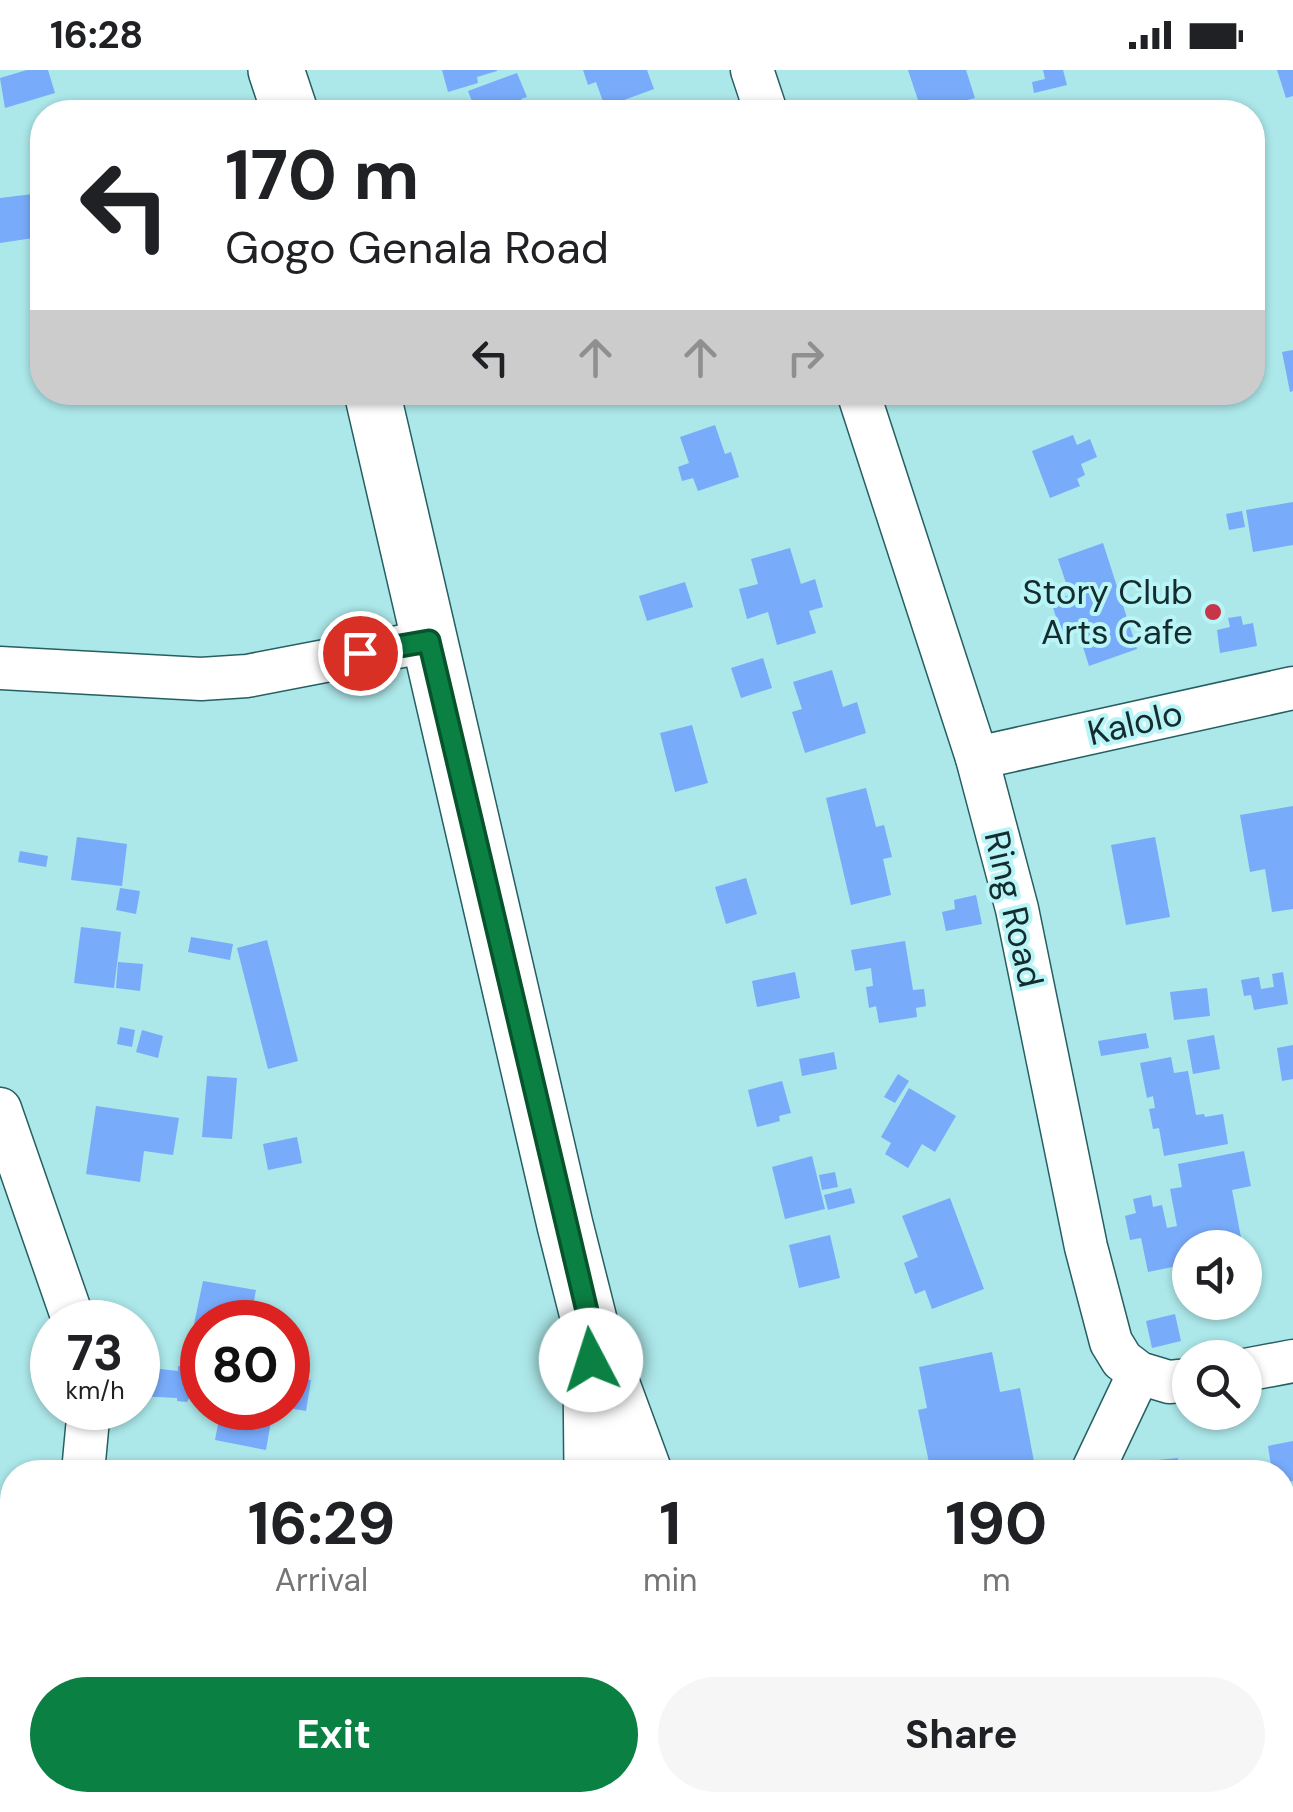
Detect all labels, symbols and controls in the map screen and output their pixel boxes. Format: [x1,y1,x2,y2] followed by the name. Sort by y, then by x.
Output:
[50,10,143,60] text: 16:28
[225,130,419,221] text: 170 m
[60,140,190,270] icon: left
[225,218,609,277] text: Gogo Genala Road
[463,330,518,385] icon: left
[568,330,623,385] icon: ahead
[673,330,728,385] icon: ahead
[778,330,833,385] icon: right
[1022,569,1193,655] place label: Story Club Arts Cafe
[1202,601,1224,623] marker: Story Club Arts Cafe
[318,611,403,696] pin
[333,626,388,681] icon: arrive
[1083,690,1187,756] street label: Kalolo
[974,826,1054,992] street label: Ring Road
[1172,1230,1262,1430] map controls
[1172,1230,1262,1320] button: sound
[180,1300,310,1430] speed limit sign: 80
[539,1308,643,1412] position arrow
[67,1320,123,1386] text: 73
[1172,1340,1262,1430] button: search
[65,1374,125,1407] text: km/h
[248,1484,395,1563] text: 16:29
[659,1484,681,1563] text: 1
[945,1484,1047,1563] text: 190
[275,1559,368,1601] text: Arrival
[643,1559,697,1601] text: min
[982,1559,1010,1601] text: m
[30,1677,638,1792] button: Exit
[658,1677,1265,1792] button: Share

